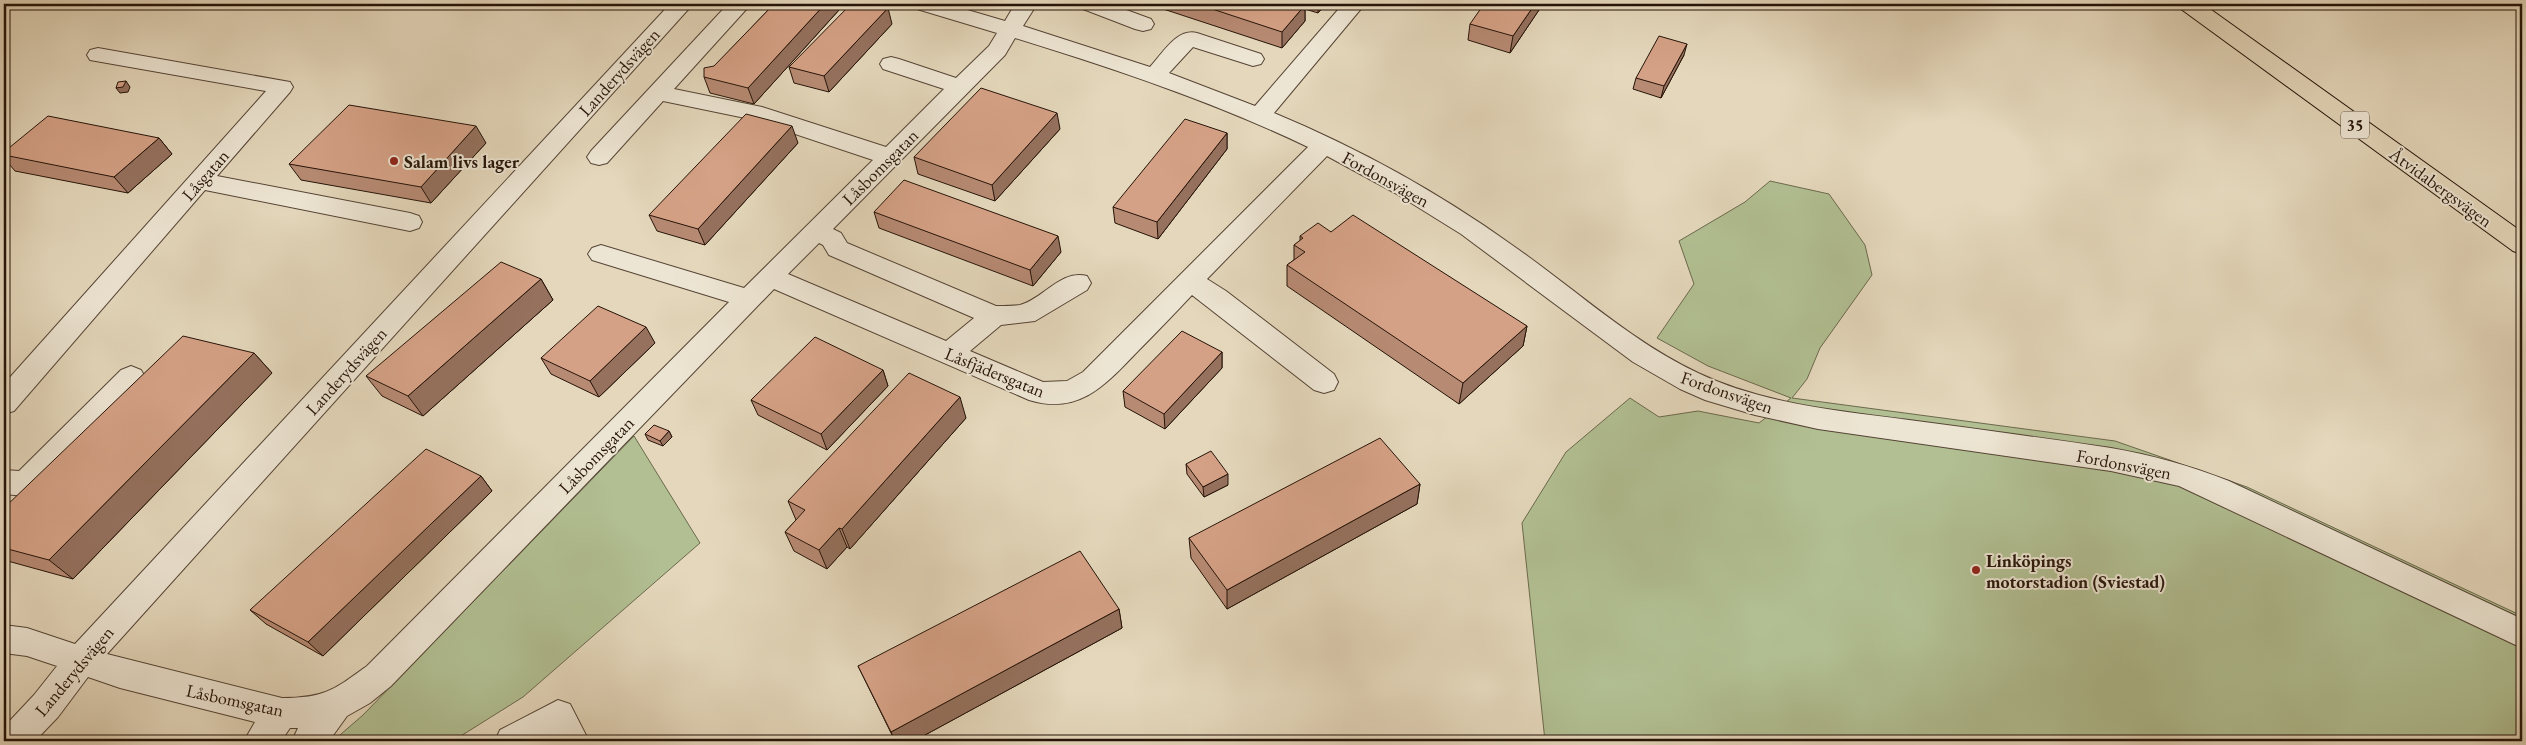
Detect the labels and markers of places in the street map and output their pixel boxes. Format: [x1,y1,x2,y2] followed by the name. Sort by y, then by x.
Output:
[404,150,520,173] place label: Salam livs lager
[388,155,400,167] marker: Salam livs lager
[1986,549,2165,593] place label: Linköpings motorstadion (Sviestad)
[1970,564,1982,576] marker: Linköpings motorstadion (Sviestad)

